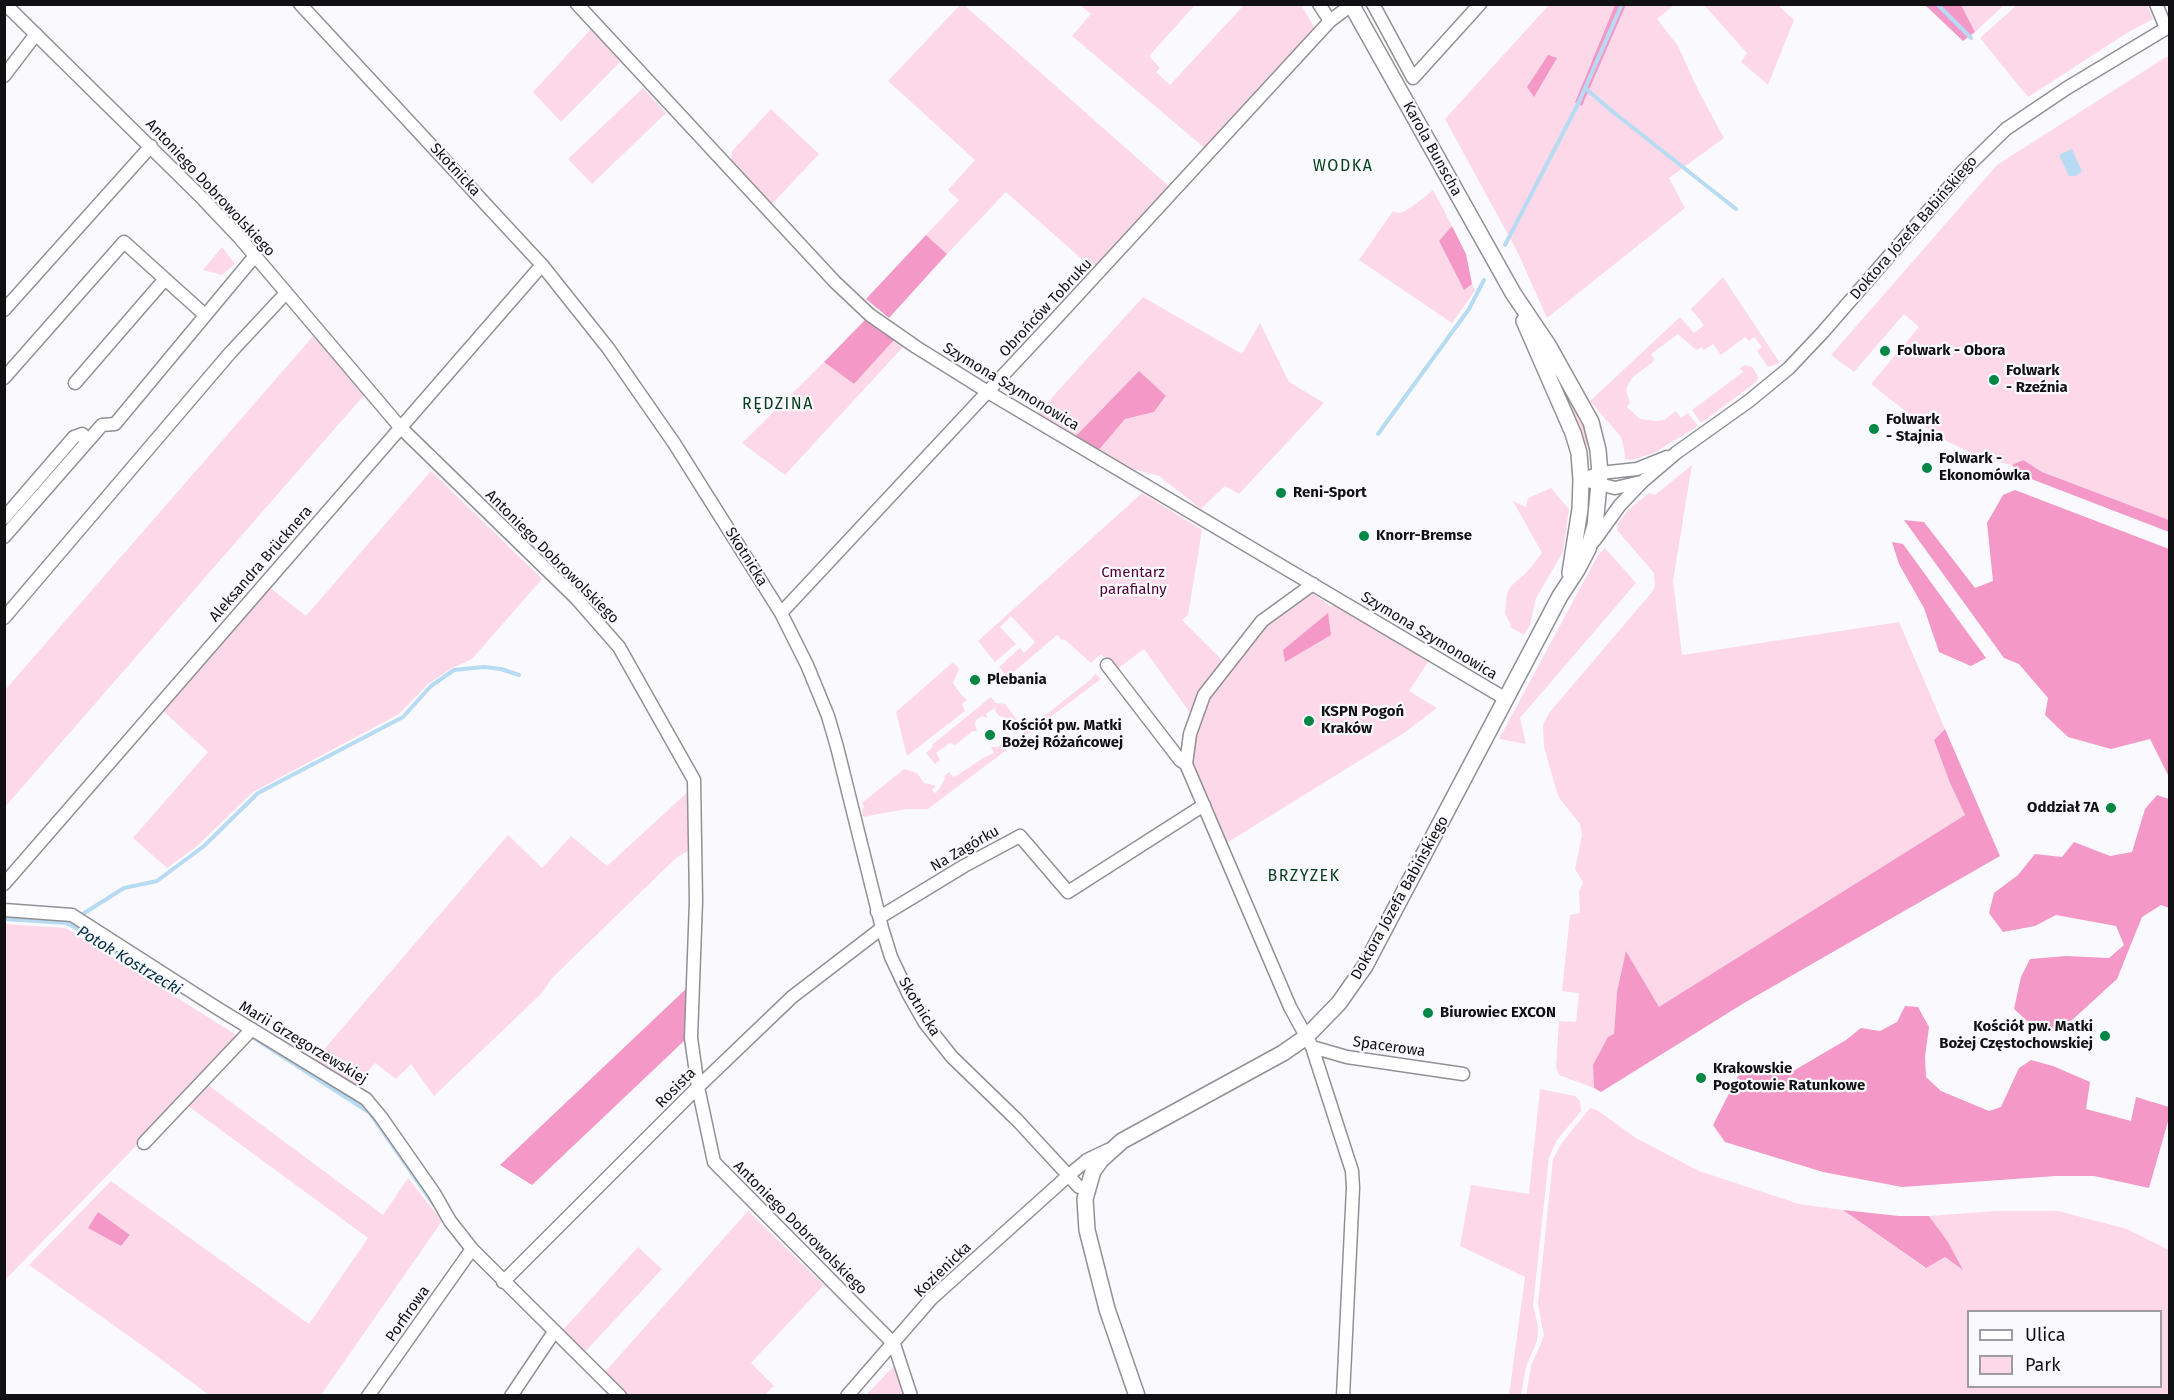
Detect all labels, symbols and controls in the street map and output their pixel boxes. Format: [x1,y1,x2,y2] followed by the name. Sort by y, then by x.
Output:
[1399,99,1465,199] street label: Karola Bunscha
[142,115,278,261] street label: Antoniego Dobrowolskiego
[426,140,484,200] street label: Skotnicka
[1847,152,1981,304] street label: Doktora Józefa Babińskiego
[1313,157,1373,177] district label: WODKA
[996,255,1096,361] street label: Obrońców Tobruku
[940,339,1082,435] street label: Szymona Szymonowica
[1897,342,2006,360] place label: Folwark - Obora
[1878,344,1892,358] marker: Folwark - Obora
[2006,362,2068,397] place label: Folwark - Rzeźnia
[1987,373,2001,387] marker: Folwark - Rzeźnia
[742,395,814,415] district label: RĘDZINA
[1886,411,1943,446] place label: Folwark - Stajnia
[1867,422,1881,436] marker: Folwark - Stajnia
[1939,450,2030,485] place label: Folwark - Ekonomówka
[1920,461,1934,475] marker: Folwark - Ekonomówka
[1293,484,1367,502] place label: Reni-Sport
[481,486,623,628] street label: Antoniego Dobrowolskiego
[1274,486,1288,500] marker: Reni-Sport
[206,502,316,626] street label: Aleksandra Brücknera
[721,524,771,590] street label: Skotnicka
[1376,527,1472,545] place label: Knorr-Bremse
[1357,529,1371,543] marker: Knorr-Bremse
[1099,564,1167,599] park label: Cmentarz parafialny
[1358,588,1500,684] street label: Szymona Szymonowica
[987,671,1047,689] place label: Plebania
[968,673,982,687] marker: Plebania
[1321,703,1404,738] place label: KSPN Pogoń Kraków
[1302,714,1316,728] marker: KSPN Pogoń Kraków
[1002,717,1123,752] place label: Kościół pw. Matki Bożej Różańcowej
[983,728,997,742] marker: Kościół pw. Matki Bożej Różańcowej
[2027,799,2099,817] place label: Oddział 7A
[2104,801,2118,815] marker: Oddział 7A
[1347,813,1453,983] street label: Doktora Józefa Babińskiego
[927,822,1003,876] street label: Na Zagórku
[1267,867,1341,887] district label: BRZYZEK
[73,922,185,1000] water label: Potok Kostrzecki
[894,974,944,1040] street label: Skotnicka
[236,998,370,1088] street label: Marii Grzegorzewskiej
[1440,1004,1556,1022] place label: Biurowiec EXCON
[1421,1006,1435,1020] marker: Biurowiec EXCON
[1939,1018,2093,1053] place label: Kościół pw. Matki Bożej Częstochowskiej
[2098,1029,2112,1043] marker: Kościół pw. Matki Bożej Częstochowskiej
[1352,1033,1426,1061] street label: Spacerowa
[1713,1060,1865,1095] place label: Krakowskie Pogotowie Ratunkowe
[652,1064,700,1112] street label: Rosista
[1694,1071,1708,1085] marker: Krakowskie Pogotowie Ratunkowe
[729,1157,871,1299] street label: Antoniego Dobrowolskiego
[911,1239,975,1301] street label: Kozienicka
[382,1283,434,1345] street label: Porfirowa
[1967,1310,2162,1388] legend
[2025,1324,2065,1346] text: Ulica
[2025,1354,2060,1376] text: Park

